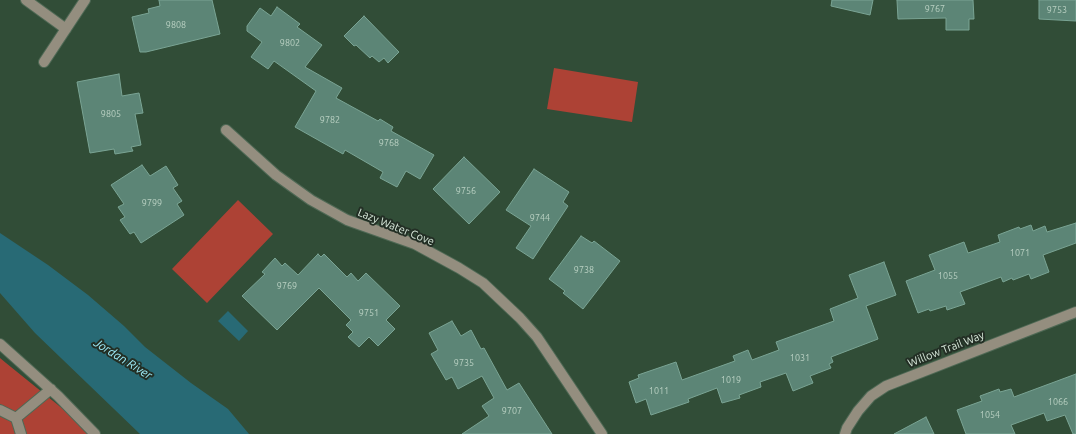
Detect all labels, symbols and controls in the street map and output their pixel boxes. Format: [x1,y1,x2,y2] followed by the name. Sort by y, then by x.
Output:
[925,4,945,14] house number: 9767
[1047,5,1067,15] house number: 9753
[166,20,186,30] house number: 9808
[280,38,300,48] house number: 9802
[101,109,121,119] house number: 9805
[320,115,340,125] house number: 9782
[379,138,399,148] house number: 9768
[456,186,476,196] house number: 9756
[142,198,162,208] house number: 9799
[356,206,436,248] street label: Lazy Water Cove
[530,213,550,223] house number: 9744
[1010,248,1030,258] house number: 1071
[574,265,594,275] house number: 9738
[938,271,958,281] house number: 1055
[277,281,297,291] house number: 9769
[359,308,379,318] house number: 9751
[906,328,986,370] street label: Willow Trail Way
[91,335,155,383] water label: Jordan River
[790,353,810,363] house number: 1031
[454,358,474,368] house number: 9735
[721,375,741,385] house number: 1019
[649,386,669,396] house number: 1011
[1048,397,1068,407] house number: 1066
[502,406,522,416] house number: 9707
[980,410,1000,420] house number: 1054

